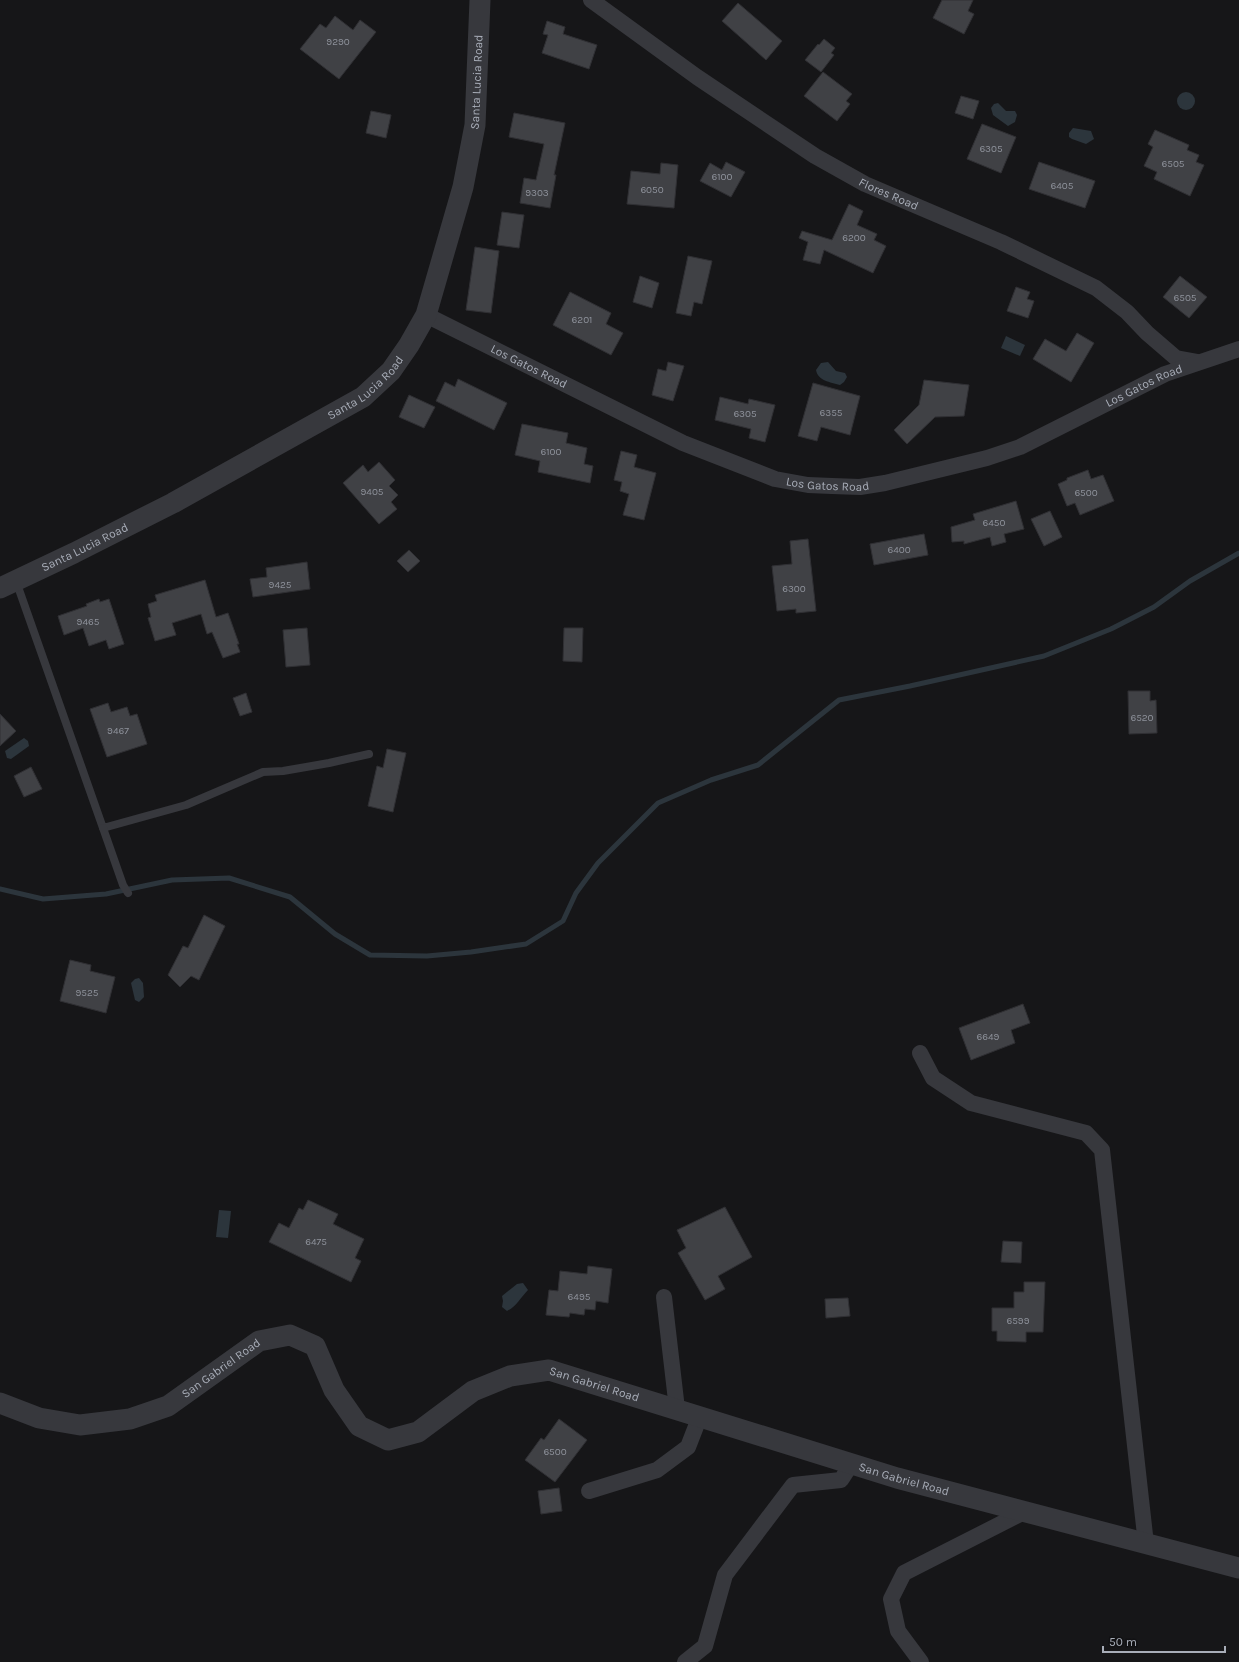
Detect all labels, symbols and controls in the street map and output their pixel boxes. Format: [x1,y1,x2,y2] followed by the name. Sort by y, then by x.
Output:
[467,34,486,131] street label: Santa Lucia Road
[326,36,350,48] house number: 9290
[979,143,1003,155] house number: 6305
[1162,158,1185,170] house number: 6505
[712,171,733,183] house number: 6100
[856,175,921,213] street label: Flores Road
[1051,180,1074,192] house number: 6405
[640,184,664,196] house number: 6050
[525,187,549,199] house number: 9303
[842,232,866,244] house number: 6200
[1174,292,1197,304] house number: 6505
[572,314,592,326] house number: 6201
[488,341,569,391] street label: Los Gatos Road
[325,353,406,423] street label: Santa Lucia Road
[1103,362,1184,410] street label: Los Gatos Road
[820,407,843,419] house number: 6355
[733,408,757,420] house number: 6305
[541,446,562,458] house number: 6100
[785,474,870,494] street label: Los Gatos Road
[361,486,384,498] house number: 9405
[1074,487,1098,499] house number: 6500
[983,517,1006,529] house number: 6450
[39,520,130,574] street label: Santa Lucia Road
[887,544,911,556] house number: 6400
[269,579,292,591] house number: 9425
[782,583,806,595] house number: 6300
[77,616,100,628] house number: 9465
[1130,712,1154,724] house number: 6520
[107,725,129,737] house number: 9467
[76,987,99,999] house number: 9525
[977,1031,1000,1043] house number: 6649
[305,1236,327,1248] house number: 6475
[568,1291,591,1303] house number: 6495
[1007,1315,1030,1327] house number: 6599
[179,1335,263,1401] street label: San Gabriel Road
[548,1364,641,1405] street label: San Gabriel Road
[543,1446,567,1458] house number: 6500
[857,1460,951,1498] street label: San Gabriel Road
[1103,1628,1225,1654] scale bar
[1109,1635,1137,1649] text: 50 m

